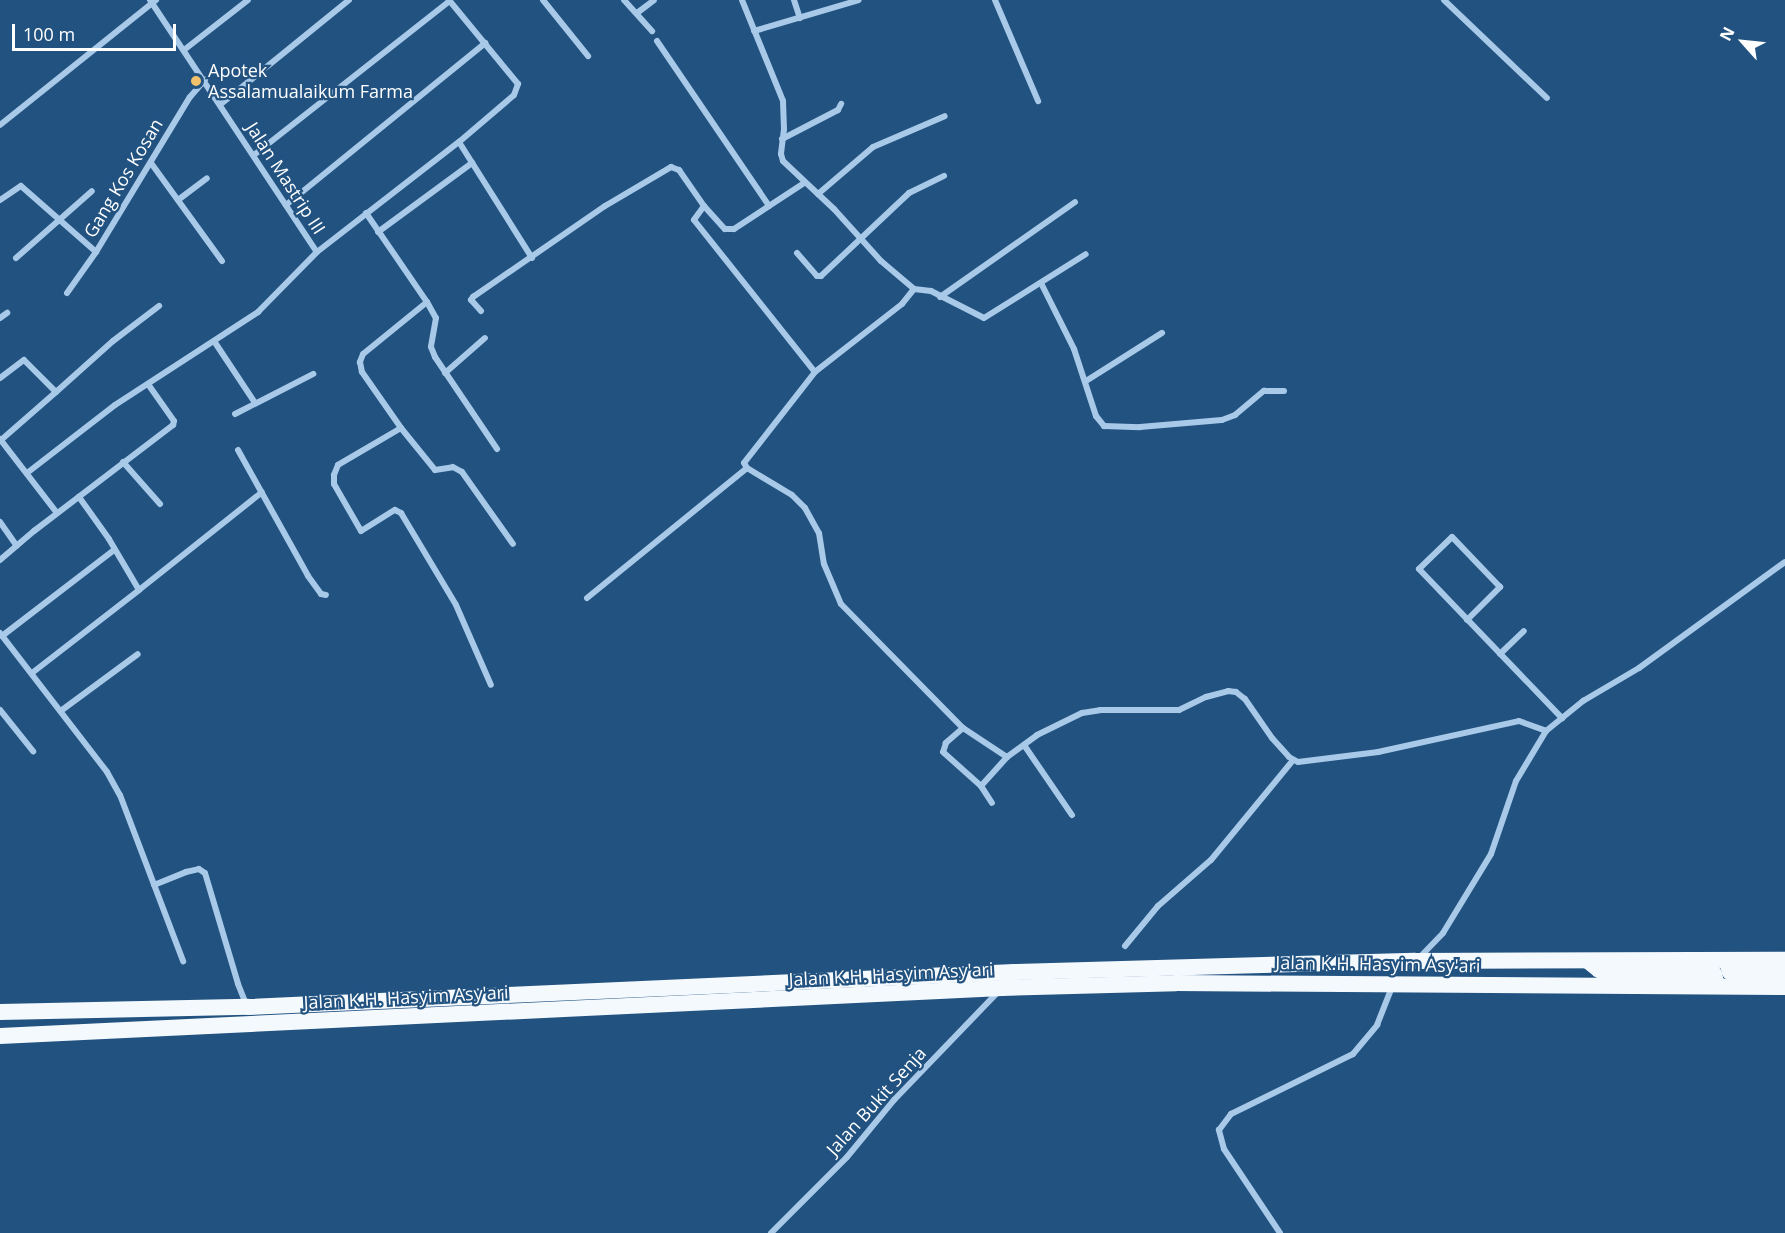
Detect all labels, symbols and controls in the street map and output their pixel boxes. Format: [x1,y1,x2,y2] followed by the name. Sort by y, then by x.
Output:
[15,12,178,50] scale bar
[1713,12,1773,72] north arrow
[23,22,75,46] text: 100 m
[1714,23,1740,45] text: N
[208,60,413,103] place label: Apotek Assalamualaikum Farma
[189,74,203,88] marker: Apotek Assalamualaikum Farma
[79,115,167,241] street label: Gang Kos Kosan
[242,118,330,238] street label: Jalan Mastrip III
[1275,951,1481,977] street label: Jalan K.H. Hasyim Asy'ari
[788,958,994,990] street label: Jalan K.H. Hasyim Asy'ari
[303,981,509,1013] street label: Jalan K.H. Hasyim Asy'ari
[822,1042,930,1160] street label: Jalan Bukit Senja

